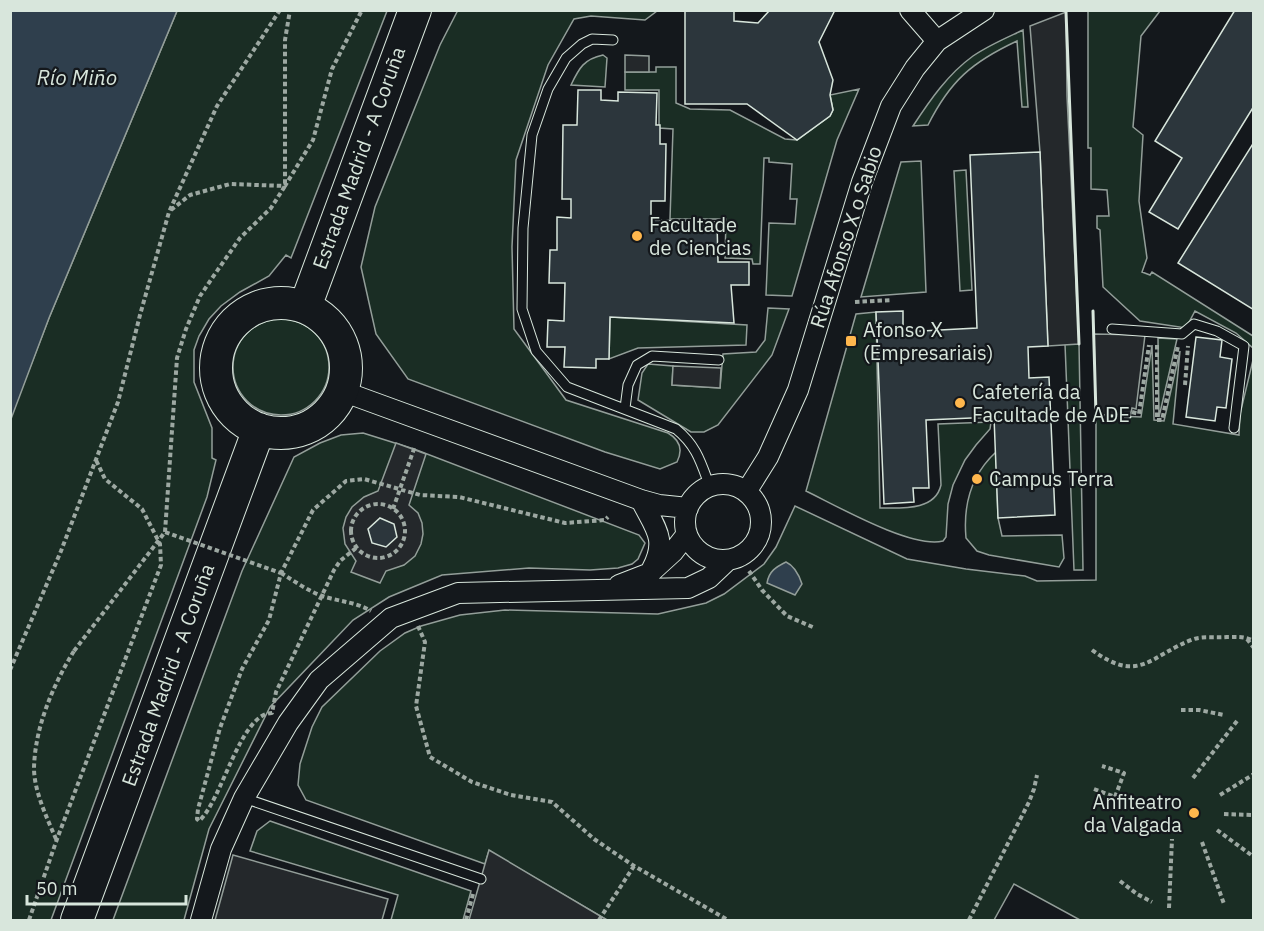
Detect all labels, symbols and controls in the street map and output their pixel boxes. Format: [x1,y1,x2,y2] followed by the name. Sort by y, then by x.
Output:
[306,42,412,273] street label: Estrada Madrid - A Coruña
[37,63,117,91] water label: Río Miño
[803,142,888,331] street label: Rúa Afonso X o Sabio
[649,211,752,261] place label: Facultade de Ciencias
[630,229,644,243] marker: Facultade de Ciencias
[863,316,994,366] place label: Afonso X (Empresariais)
[844,334,858,348] marker: Afonso X (Empresariais)
[972,378,1130,428] place label: Cafetería da Facultade de ADE
[953,396,967,410] marker: Cafetería da Facultade de ADE
[989,465,1114,492] place label: Campus Terra
[970,472,984,486] marker: Campus Terra
[115,559,221,790] street label: Estrada Madrid - A Coruña
[1084,788,1182,838] place label: Anfiteatro da Valgada
[1187,806,1201,820] marker: Anfiteatro da Valgada
[27,868,186,906] scale bar
[36,877,78,900] text: 50 m

